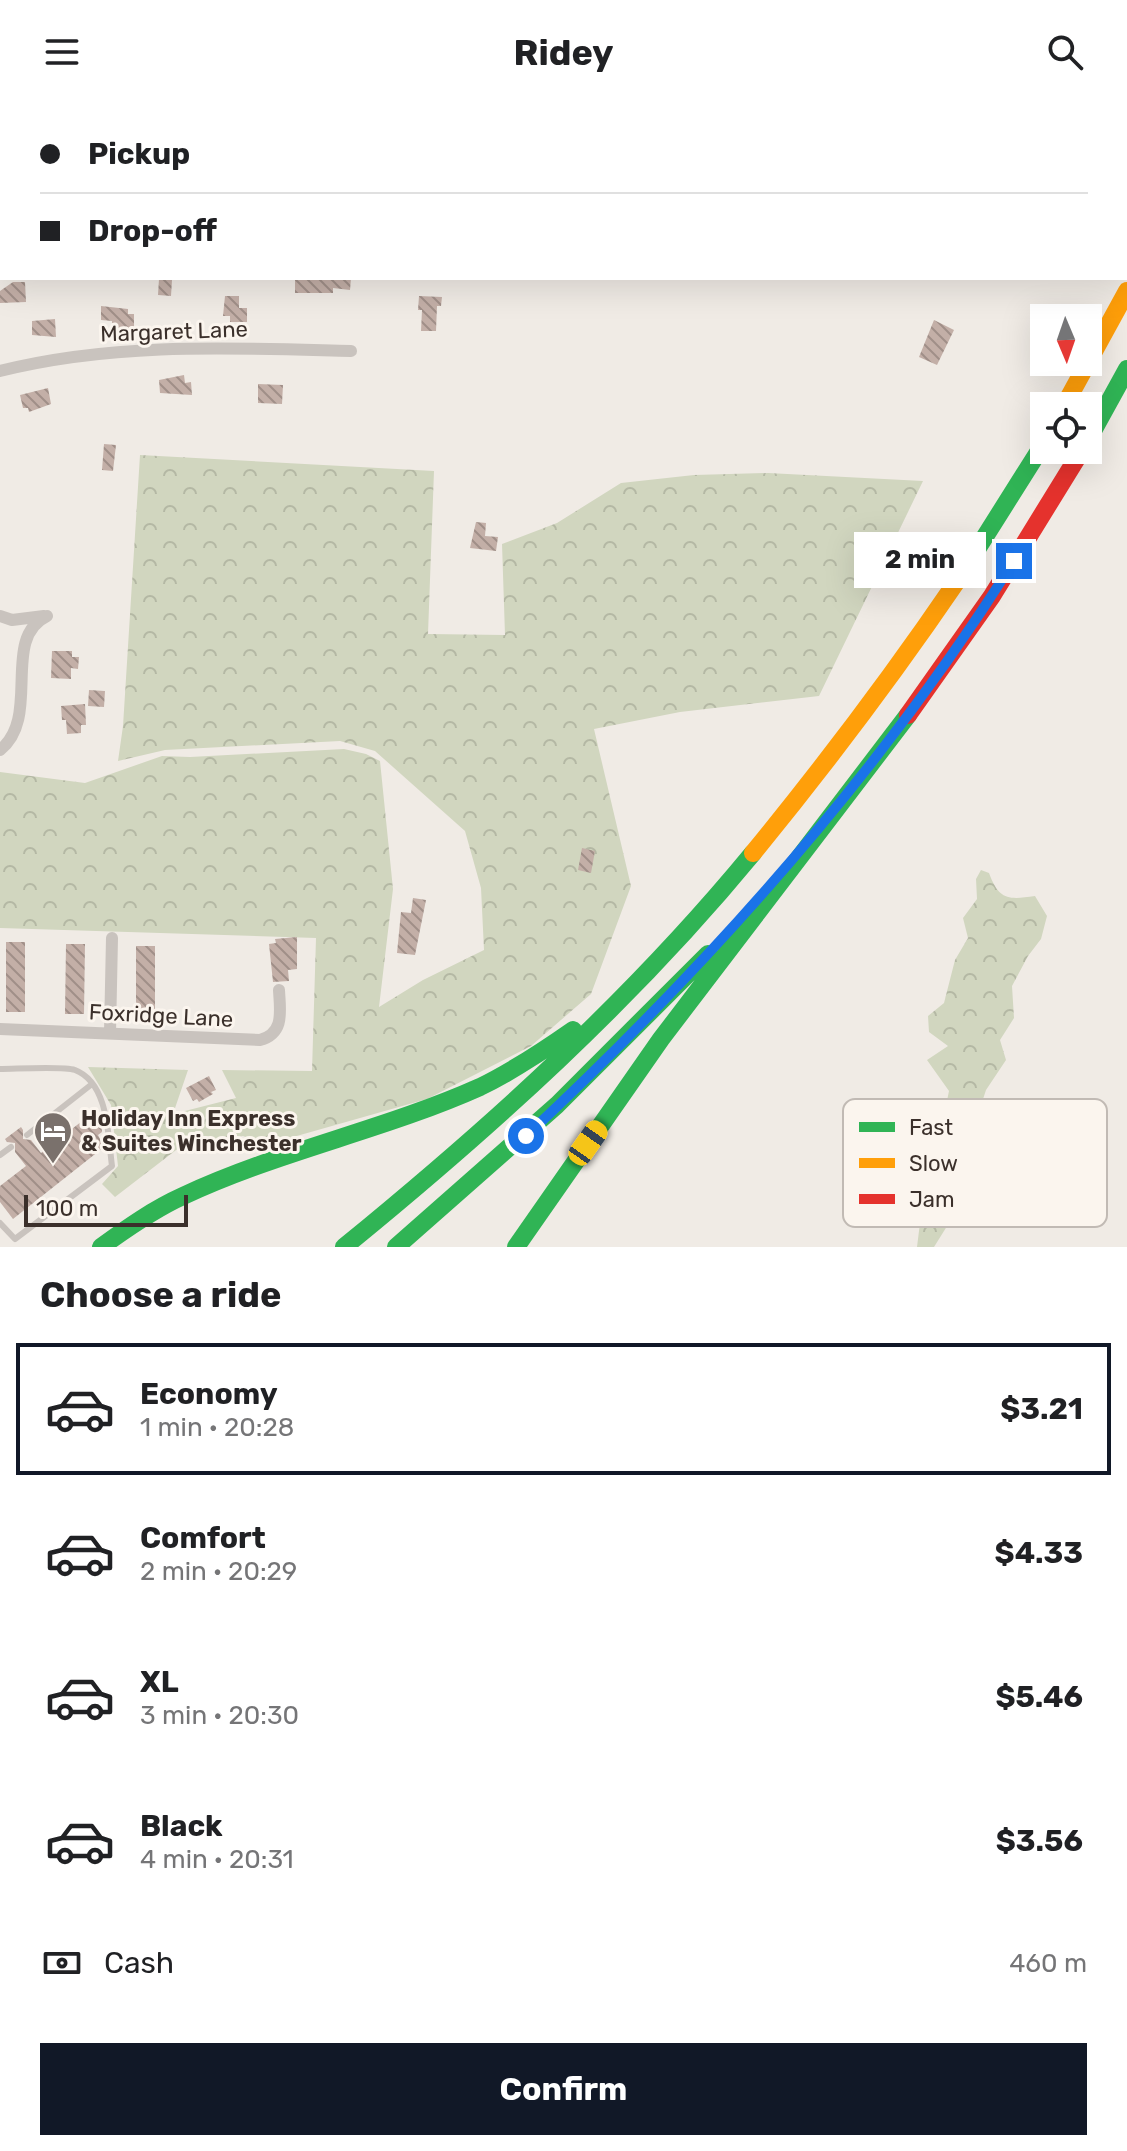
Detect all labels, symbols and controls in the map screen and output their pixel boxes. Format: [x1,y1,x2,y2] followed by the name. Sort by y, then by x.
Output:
[40,30,84,74] icon: menu
[1043,30,1087,74] icon: search
[514,31,613,74] text: Ridey
[88,136,190,172] text: Pickup
[88,213,217,249] text: Drop-off
[1030,304,1102,376] north arrow
[1030,304,1102,464] map controls
[100,315,248,348] street label: Margaret Lane
[1030,392,1102,464] button: locate
[854,533,986,589] callout: 2 min
[996,543,1032,579] route end
[885,544,955,575] text: 2 min
[88,998,234,1033] street label: Foxridge Lane
[843,1099,1107,1227] legend
[81,1105,302,1157] place label: Holiday Inn Express & Suites Winchester
[32,1110,74,1165] hotel icon: Holiday Inn Express & Suites Winchester
[909,1114,954,1141] text: Fast
[564,1116,612,1170] car
[508,1118,544,1154] route start
[909,1150,958,1177] text: Slow
[909,1186,955,1213] text: Jam
[24,1191,188,1227] scale bar
[36,1195,98,1222] text: 100 m
[40,1273,281,1316] text: Choose a ride
[44,1373,116,1445] icon: car
[140,1376,278,1412] text: Economy
[1000,1391,1083,1427] text: $3.21
[140,1412,294,1443] text: 1 min · 20:28
[44,1517,116,1589] icon: car
[140,1520,266,1556] text: Comfort
[995,1535,1083,1571] text: $4.33
[140,1556,297,1587] text: 2 min · 20:29
[44,1661,116,1733] icon: car
[140,1664,179,1700] text: XL
[995,1679,1083,1715] text: $5.46
[140,1700,299,1731] text: 3 min · 20:30
[44,1805,116,1877] icon: car
[140,1808,223,1844] text: Black
[996,1823,1083,1859] text: $3.56
[140,1844,294,1875] text: 4 min · 20:31
[40,1941,84,1985] icon: cash
[104,1945,174,1981] text: Cash
[1009,1948,1087,1979] text: 460 m
[40,2043,1087,2135] button: Confirm

